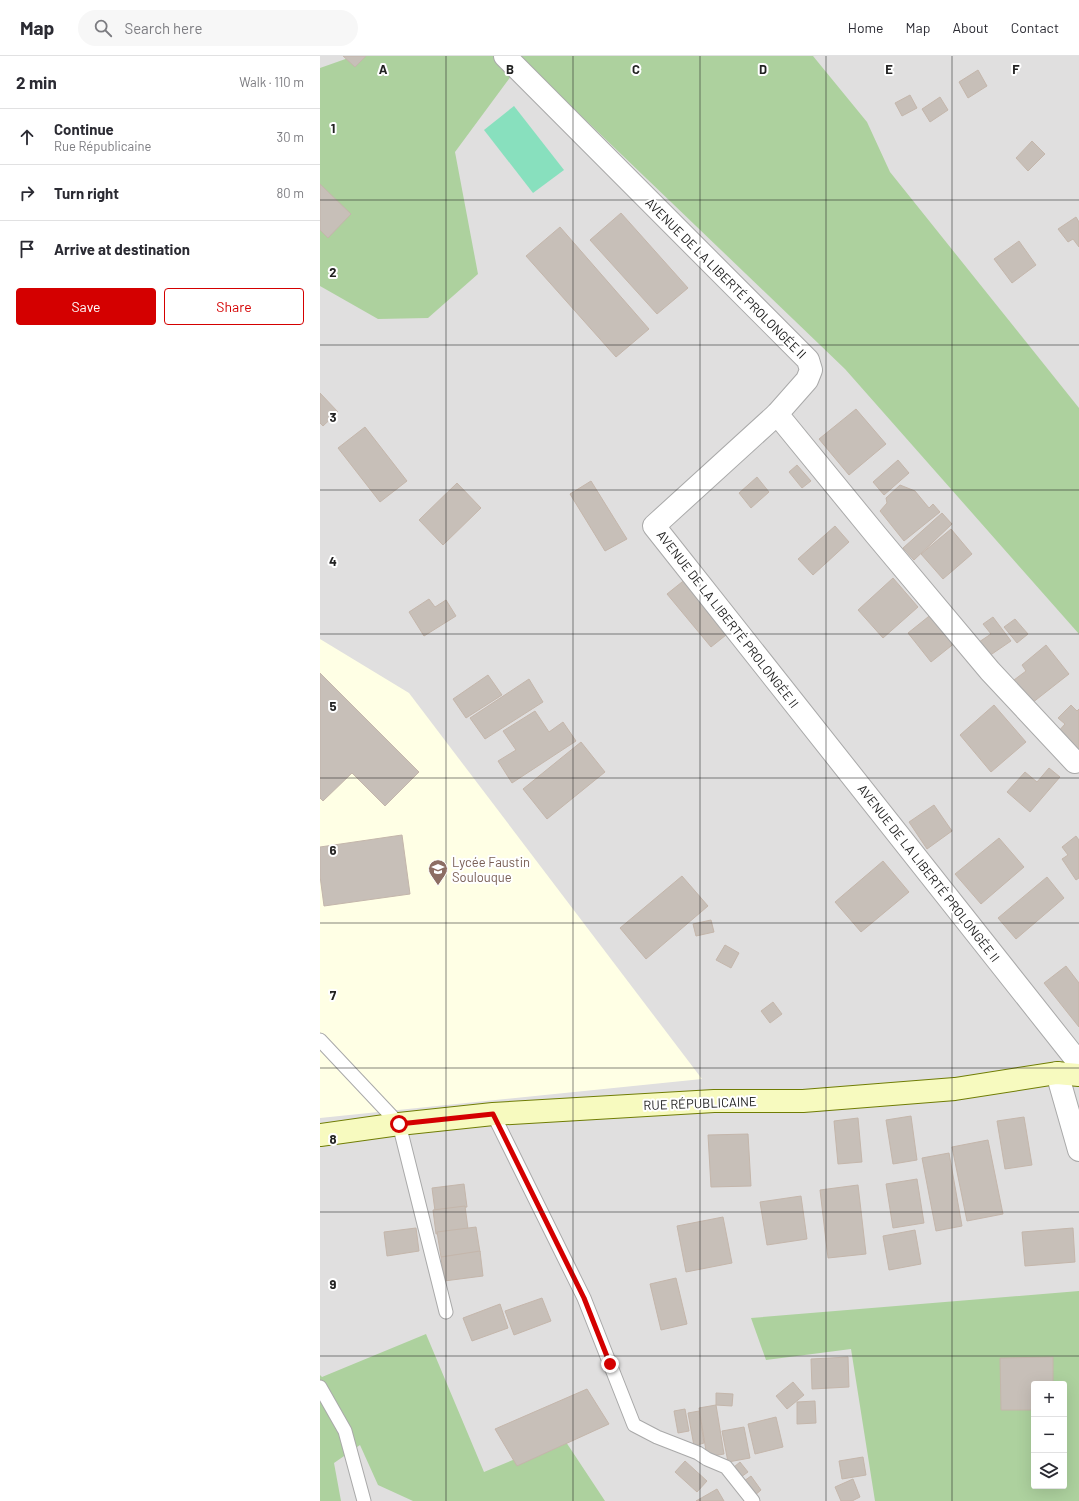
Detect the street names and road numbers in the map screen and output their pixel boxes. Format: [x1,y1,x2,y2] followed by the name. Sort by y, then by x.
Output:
[642,194,810,362] street label: AVENUE DE LA LIBERTÉ PROLONGÉE II
[654,527,802,711] street label: AVENUE DE LA LIBERTÉ PROLONGÉE II
[855,781,1003,965] street label: AVENUE DE LA LIBERTÉ PROLONGÉE II
[643,1093,757,1113] street label: RUE RÉPUBLICAINE

